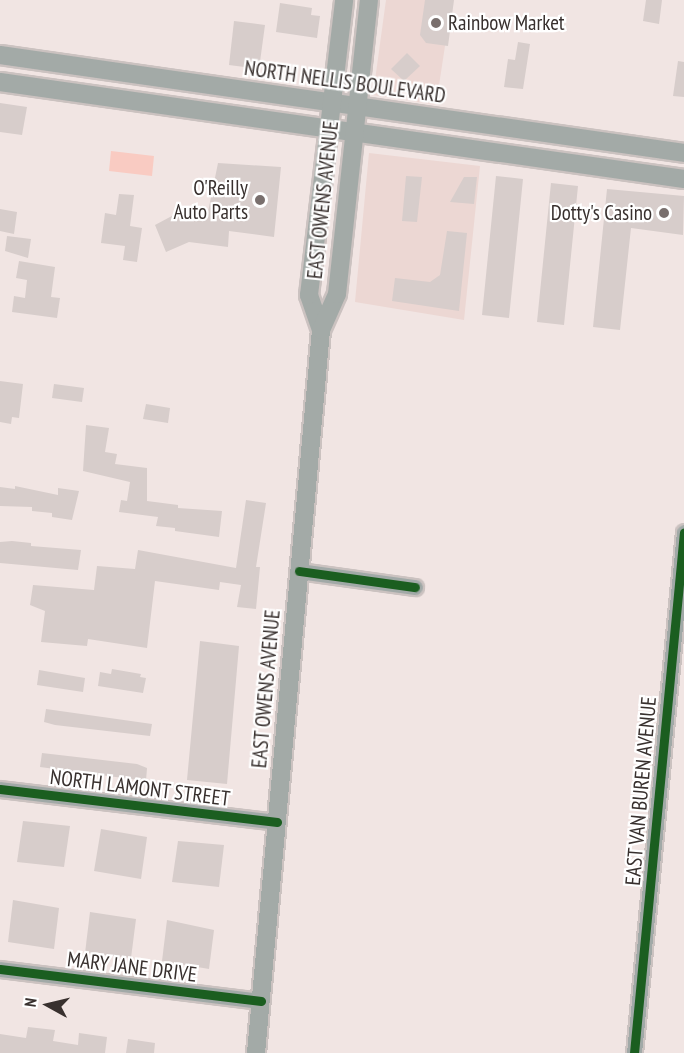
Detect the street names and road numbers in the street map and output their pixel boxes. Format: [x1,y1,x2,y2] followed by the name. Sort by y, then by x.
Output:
[243,55,447,109] street label: NORTH NELLIS BOULEVARD
[302,119,344,281] street label: EAST OWENS AVENUE
[246,608,286,770] street label: EAST OWENS AVENUE
[620,695,662,887] street label: EAST VAN BUREN AVENUE
[48,764,232,812] street label: NORTH LAMONT STREET
[65,947,199,987] street label: MARY JANE DRIVE

